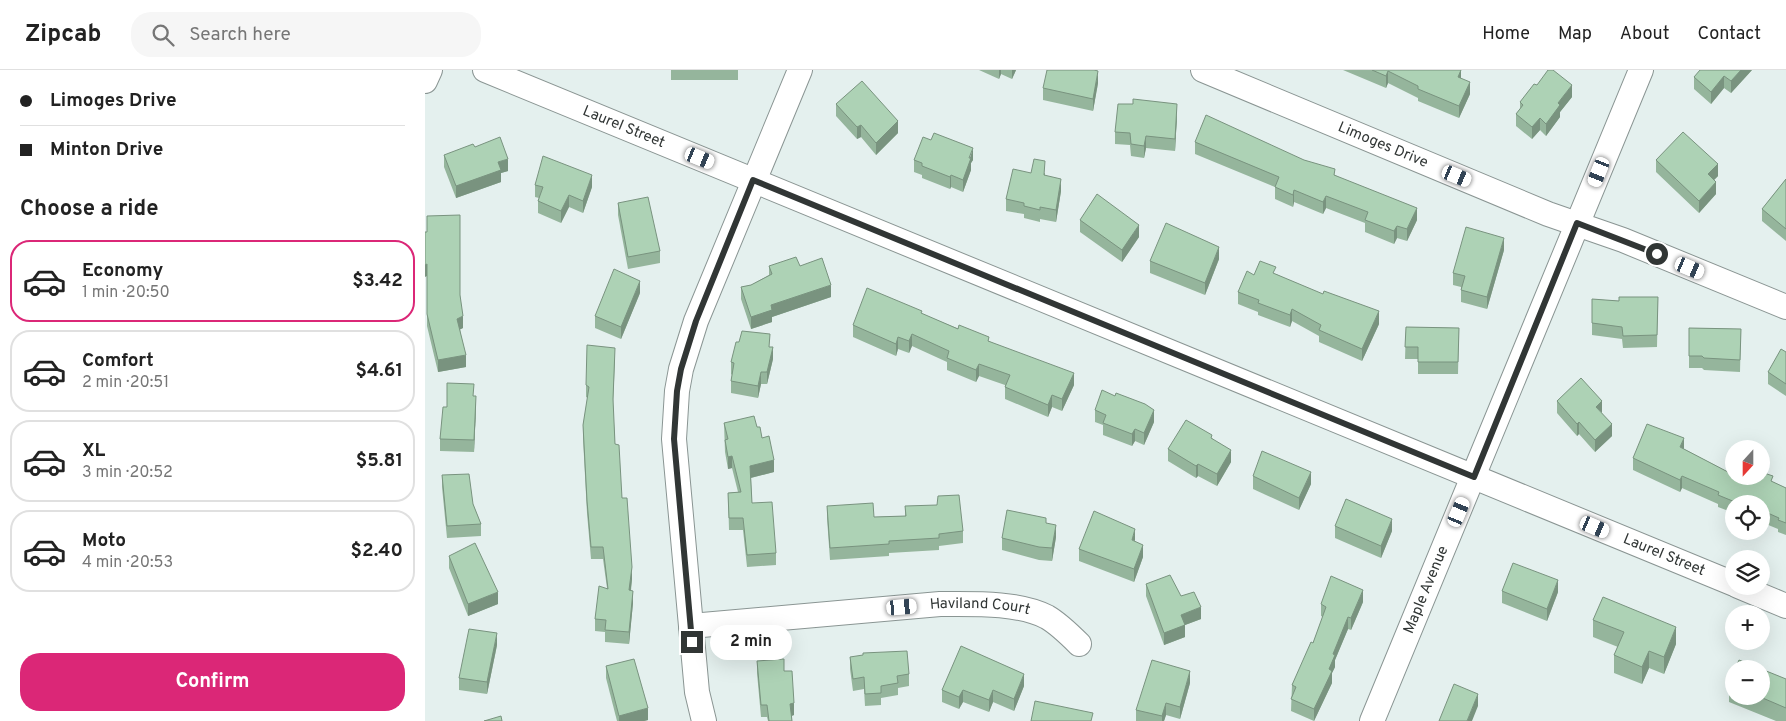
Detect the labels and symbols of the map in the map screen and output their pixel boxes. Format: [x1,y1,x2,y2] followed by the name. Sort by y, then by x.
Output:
[580,102,668,152] street label: Laurel Street
[1335,118,1431,172] street label: Limoges Drive
[683,145,716,171] car
[1586,155,1611,189] car
[1440,163,1473,189] car
[1646,243,1668,265] route start
[1673,255,1706,281] car
[1725,440,1770,485] north arrow
[1446,495,1471,529] car
[1578,514,1611,540] car
[1620,530,1708,581] street label: Laurel Street
[1400,543,1453,637] street label: Maple Avenue
[929,594,1032,620] street label: Haviland Court
[886,598,917,616] car
[709,624,792,660] callout: 2 min
[681,631,703,653] route end

